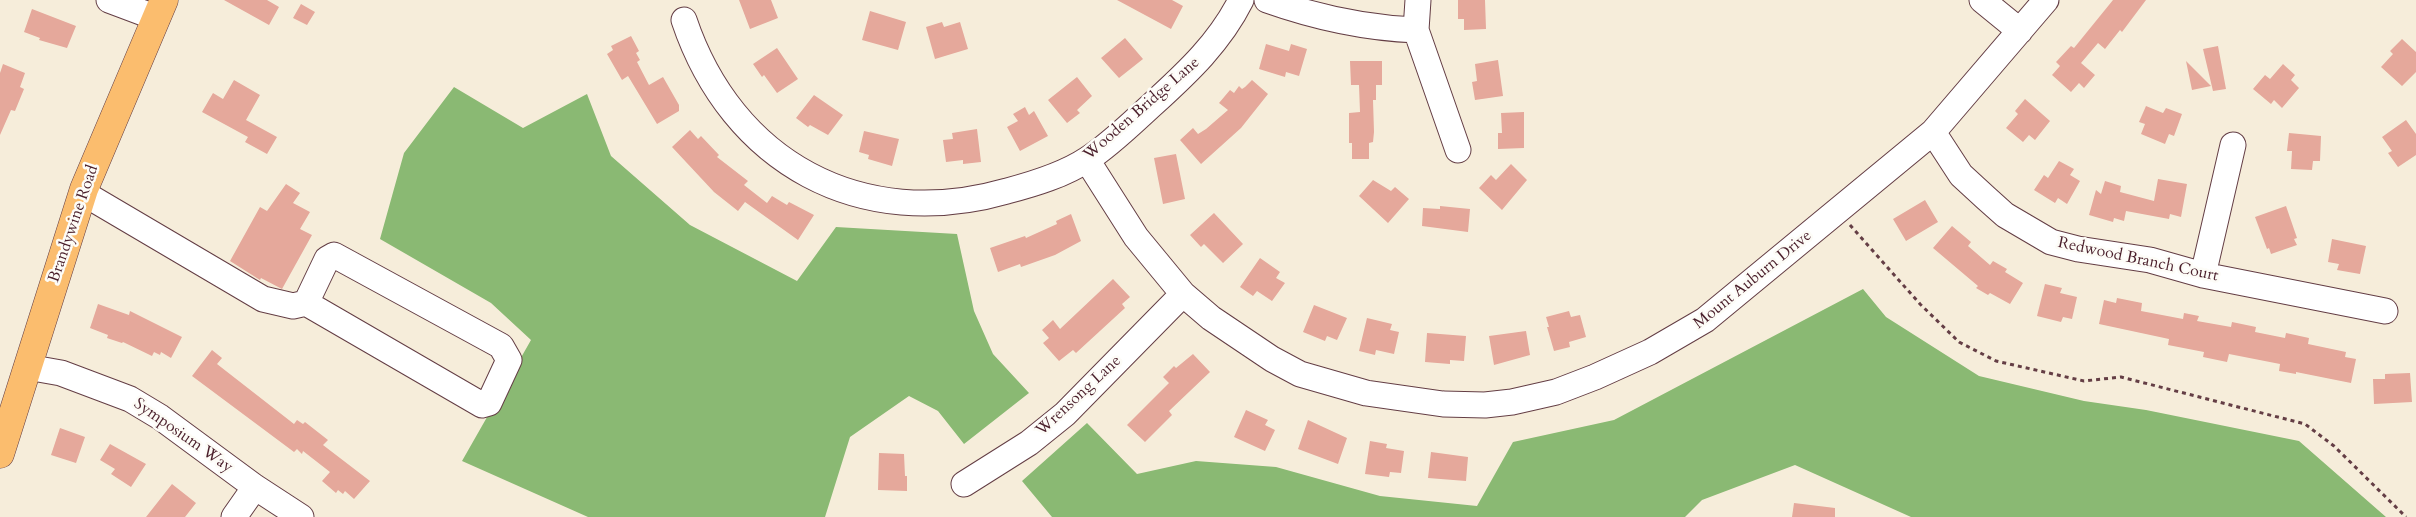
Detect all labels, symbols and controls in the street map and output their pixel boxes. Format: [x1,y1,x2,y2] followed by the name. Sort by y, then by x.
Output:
[1080,53,1204,165] street label: Wooden Bridge Lane
[45,163,103,285] street label: Brandywine Road
[1690,226,1816,334] street label: Mount Auburn Drive
[2056,234,2220,286] street label: Redwood Branch Court
[1033,352,1125,440] street label: Wrensong Lane
[130,395,236,477] street label: Symposium Way

